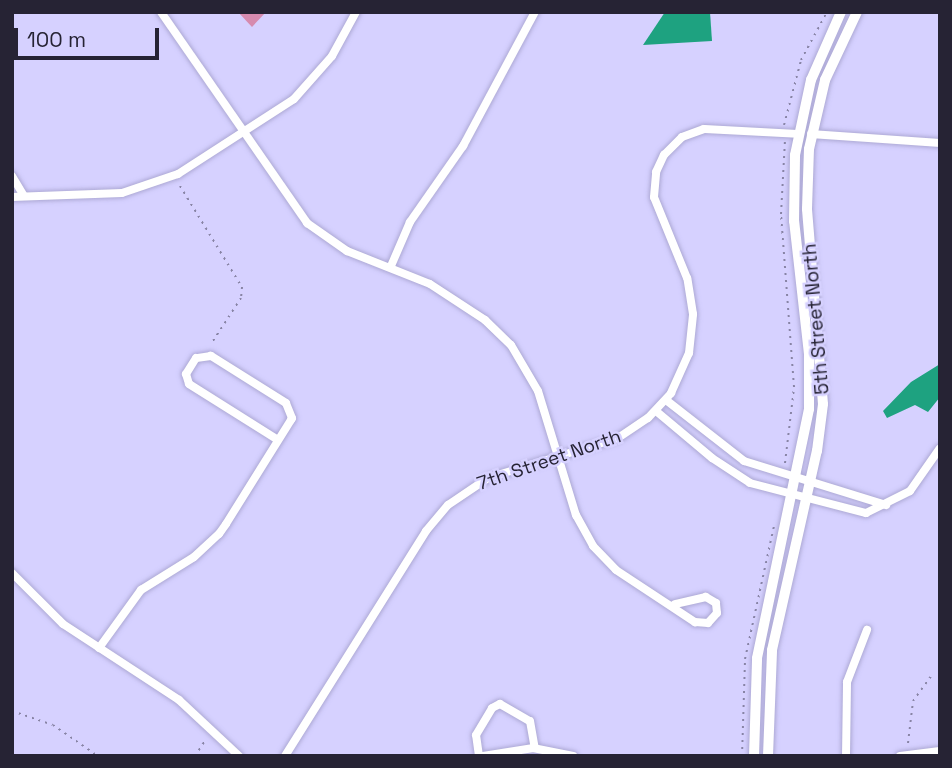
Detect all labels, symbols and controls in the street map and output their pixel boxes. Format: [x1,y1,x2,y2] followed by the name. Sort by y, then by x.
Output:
[18,14,163,58] scale bar
[27,26,86,53] text: 100 m
[798,243,834,395] street label: 5th Street North
[474,425,624,495] street label: 7th Street North

